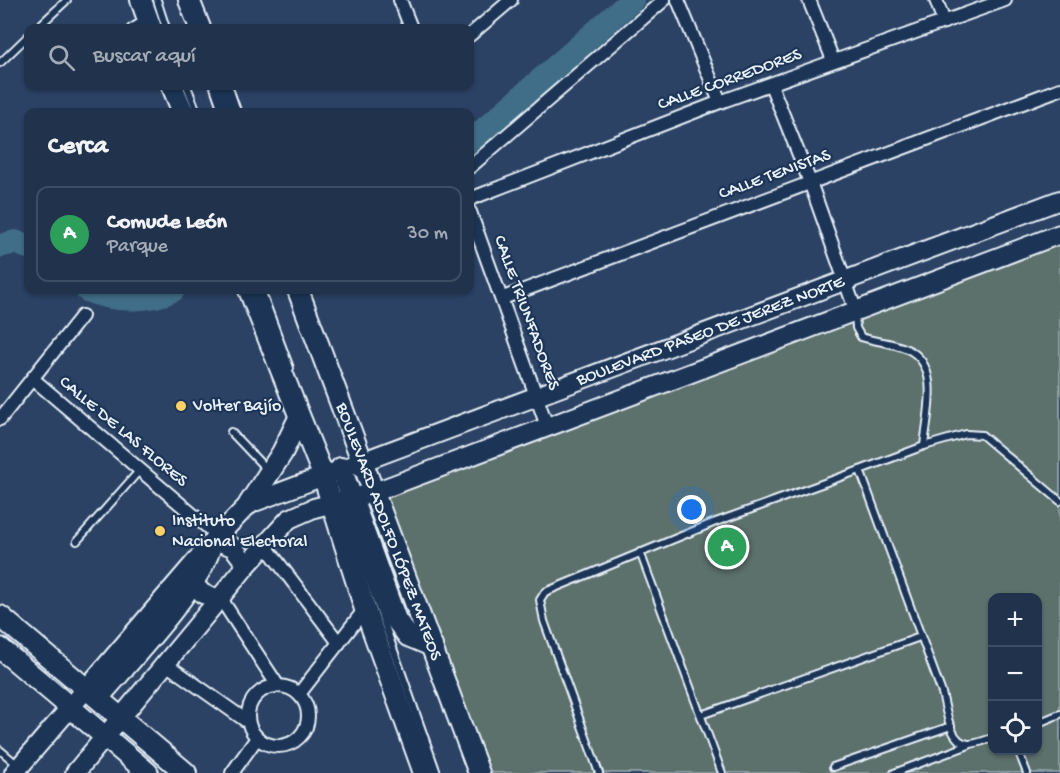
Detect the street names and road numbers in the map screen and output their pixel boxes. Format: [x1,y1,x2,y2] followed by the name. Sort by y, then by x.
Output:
[655,44,805,116] street label: CALLE CORREDORES
[716,145,834,205] street label: CALLE TENISTAS
[488,233,564,394] street label: CALLE TRIUNFADORES
[573,271,848,391] street label: BOULEVARD PASEO DE JEREZ NORTE
[54,372,192,492] street label: CALLE DE LAS FLORES
[330,399,447,664] street label: BOULEVARD ADOLFO LÓPEZ MATEOS

